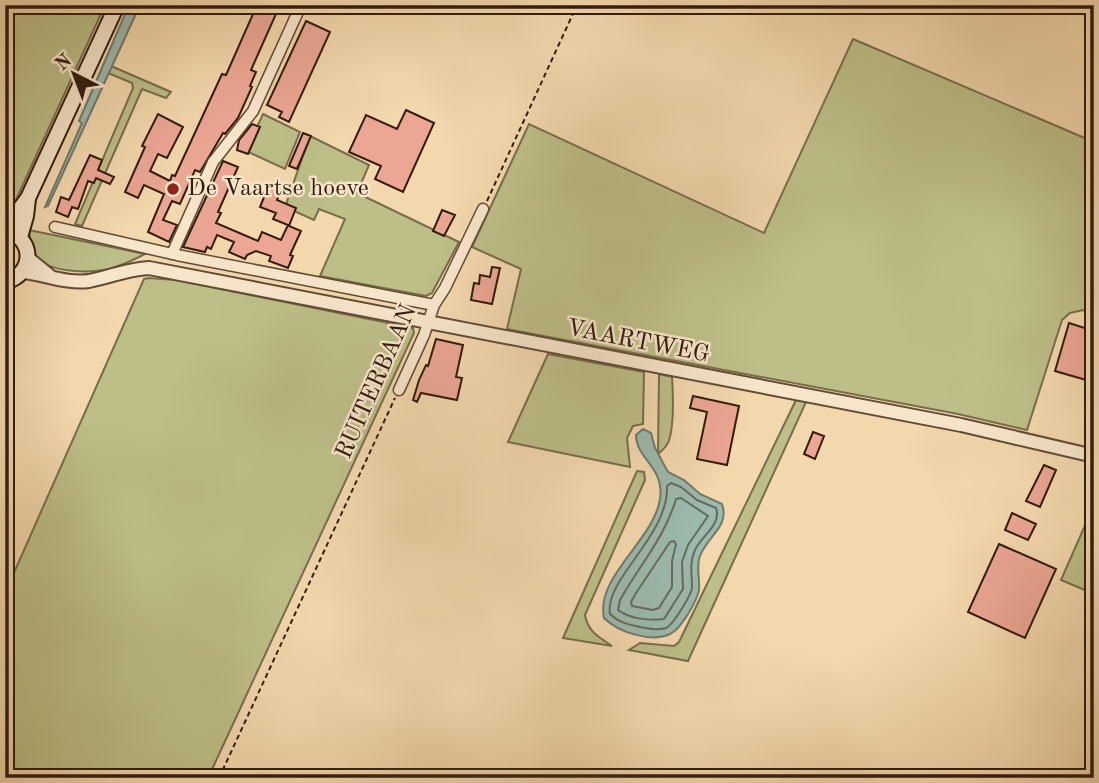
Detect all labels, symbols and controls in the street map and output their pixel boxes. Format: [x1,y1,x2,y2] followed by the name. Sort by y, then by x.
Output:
[38,38,108,108] north arrow
[53,51,76,75] text: N
[187,177,369,201] place label: De Vaartse hoeve
[165,181,181,197] marker: De Vaartse hoeve
[332,301,422,463] street label: RUITERBAAN
[564,316,712,368] street label: VAARTWEG

